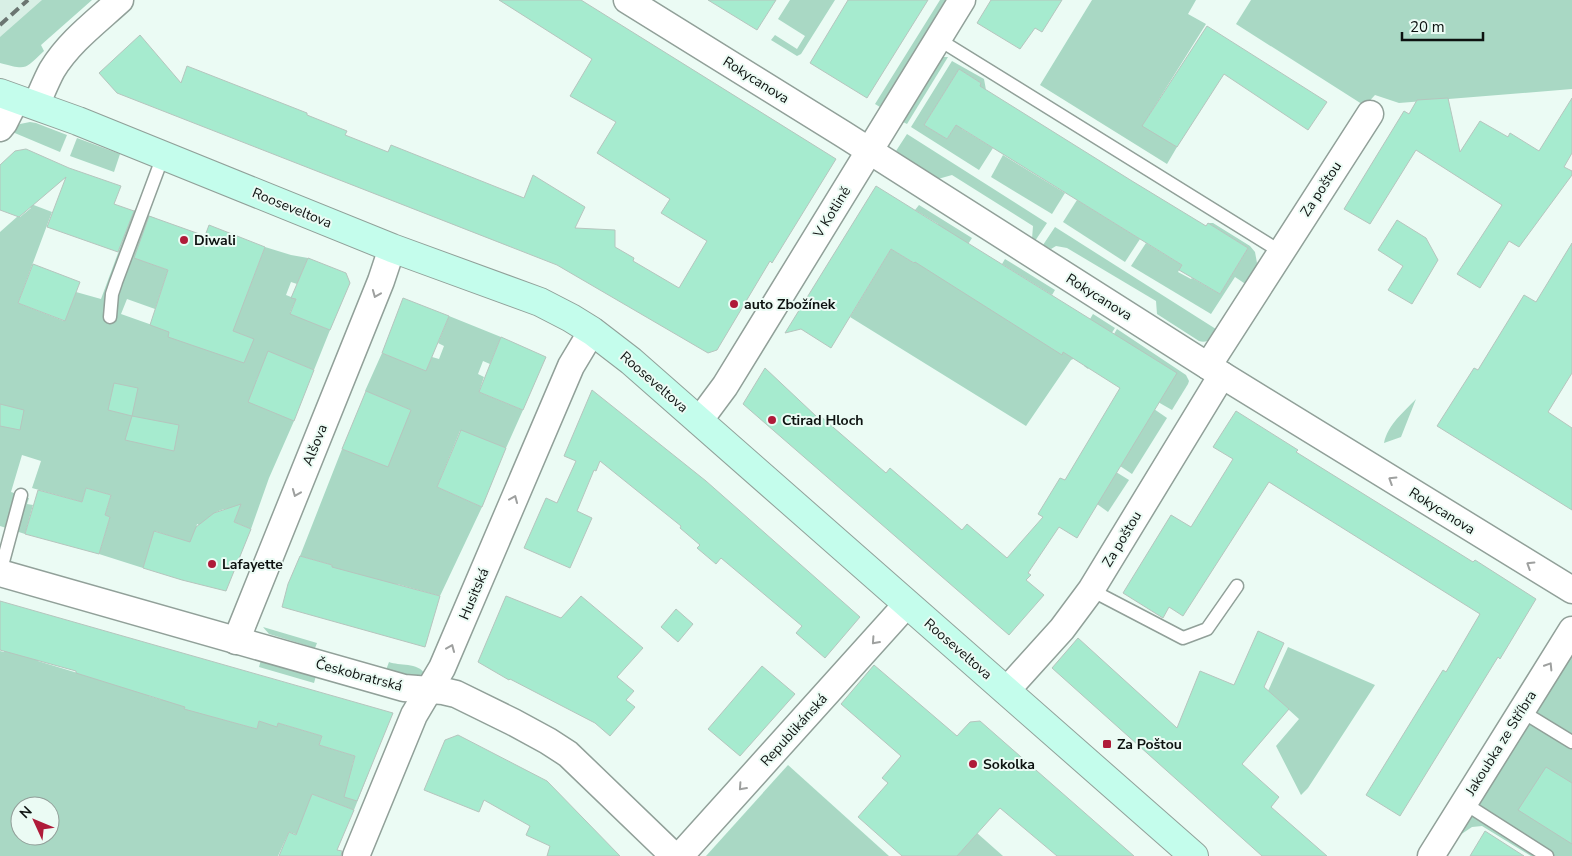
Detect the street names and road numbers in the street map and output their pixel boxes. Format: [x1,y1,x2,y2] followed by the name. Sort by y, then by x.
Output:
[719,52,793,108] street label: Rokycanova
[1296,158,1346,220] street label: Za poštou
[249,183,335,233] street label: Rooseveltova
[808,183,855,242] street label: V Kotlině
[1062,269,1136,325] street label: Rokycanova
[616,347,692,417] street label: Rooseveltova
[298,421,332,469] street label: Alšova
[1405,483,1479,539] street label: Rokycanova
[1098,507,1146,571] street label: Za poštou
[455,565,493,623] street label: Husitská
[920,614,996,684] street label: Rooseveltova
[313,654,405,696] street label: Českobratrská
[1461,687,1541,800] street label: Jakoubka ze Stříbra
[756,690,832,770] street label: Republikánská

